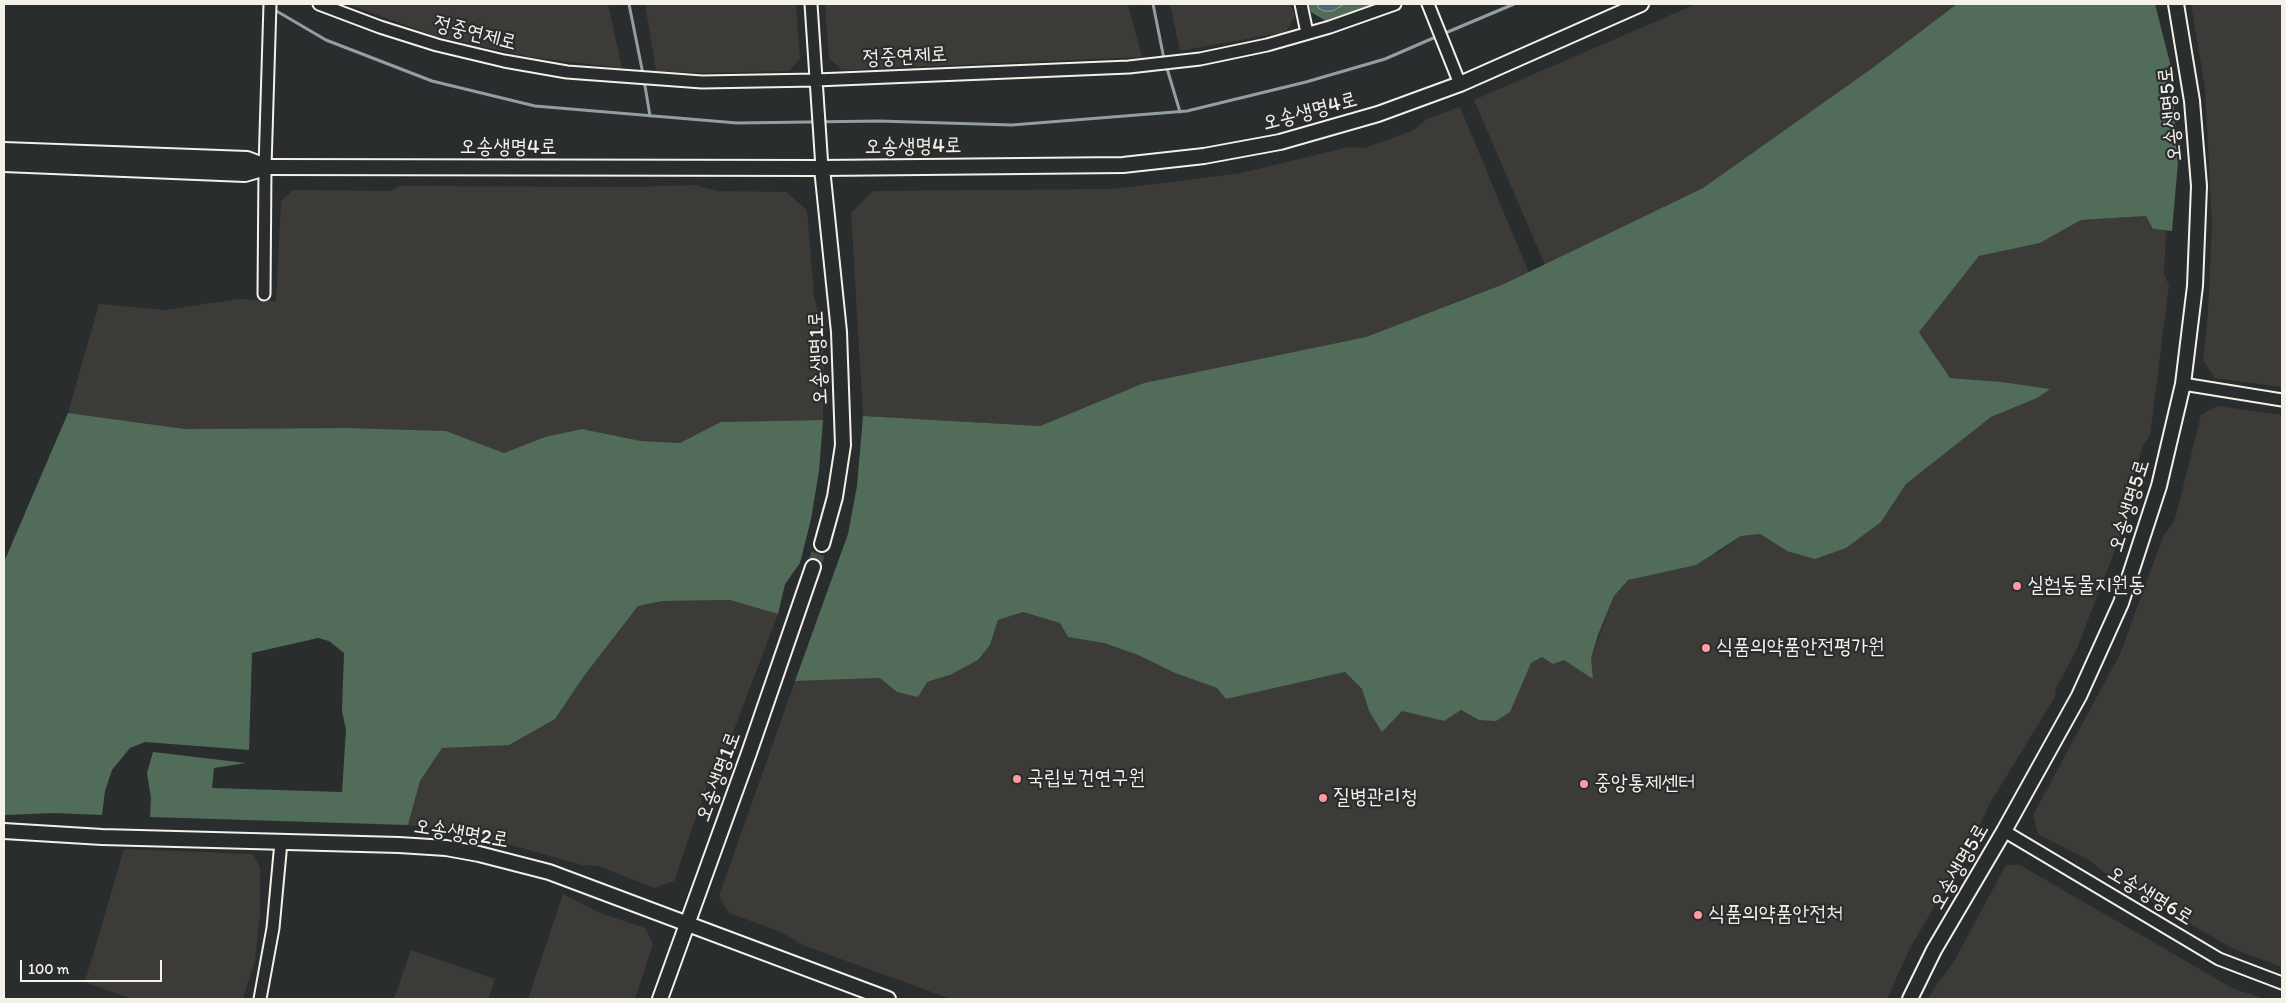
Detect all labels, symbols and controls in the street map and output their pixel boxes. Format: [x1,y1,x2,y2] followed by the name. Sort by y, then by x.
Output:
[431,12,519,56] street label: 정중연제로
[862,42,948,72] street label: 정중연제로
[2153,65,2189,163] street label: 오송생명5로
[1260,87,1360,137] street label: 오송생명4로
[864,134,962,160] street label: 오송생명4로
[459,135,557,161] street label: 오송생명4로
[804,310,834,406] street label: 오송생명1로
[2104,457,2156,555] street label: 오송생명5로
[2027,573,2145,599] place label: 실험동물지원동
[2011,580,2023,592] marker: 실험동물지원동
[1716,635,1885,661] place label: 식품의약품안전평가원
[1700,642,1712,654] marker: 식품의약품안전평가원
[691,728,747,826] street label: 오송생명1로
[1027,766,1145,792] place label: 국립보건연구원
[1594,771,1695,797] place label: 중앙통제센터
[1011,773,1023,785] marker: 국립보건연구원
[1578,778,1590,790] marker: 중앙통제센터
[1333,785,1417,811] place label: 질병관리청
[1317,792,1329,804] marker: 질병관리청
[412,814,510,854] street label: 오송생명2로
[1925,819,1995,915] street label: 오송생명5로
[2103,861,2197,931] street label: 오송생명6로
[1708,902,1843,928] place label: 식품의약품안전처
[1692,909,1704,921] marker: 식품의약품안전처
[22,950,165,982] scale bar
[28,960,69,978] text: 100 m

